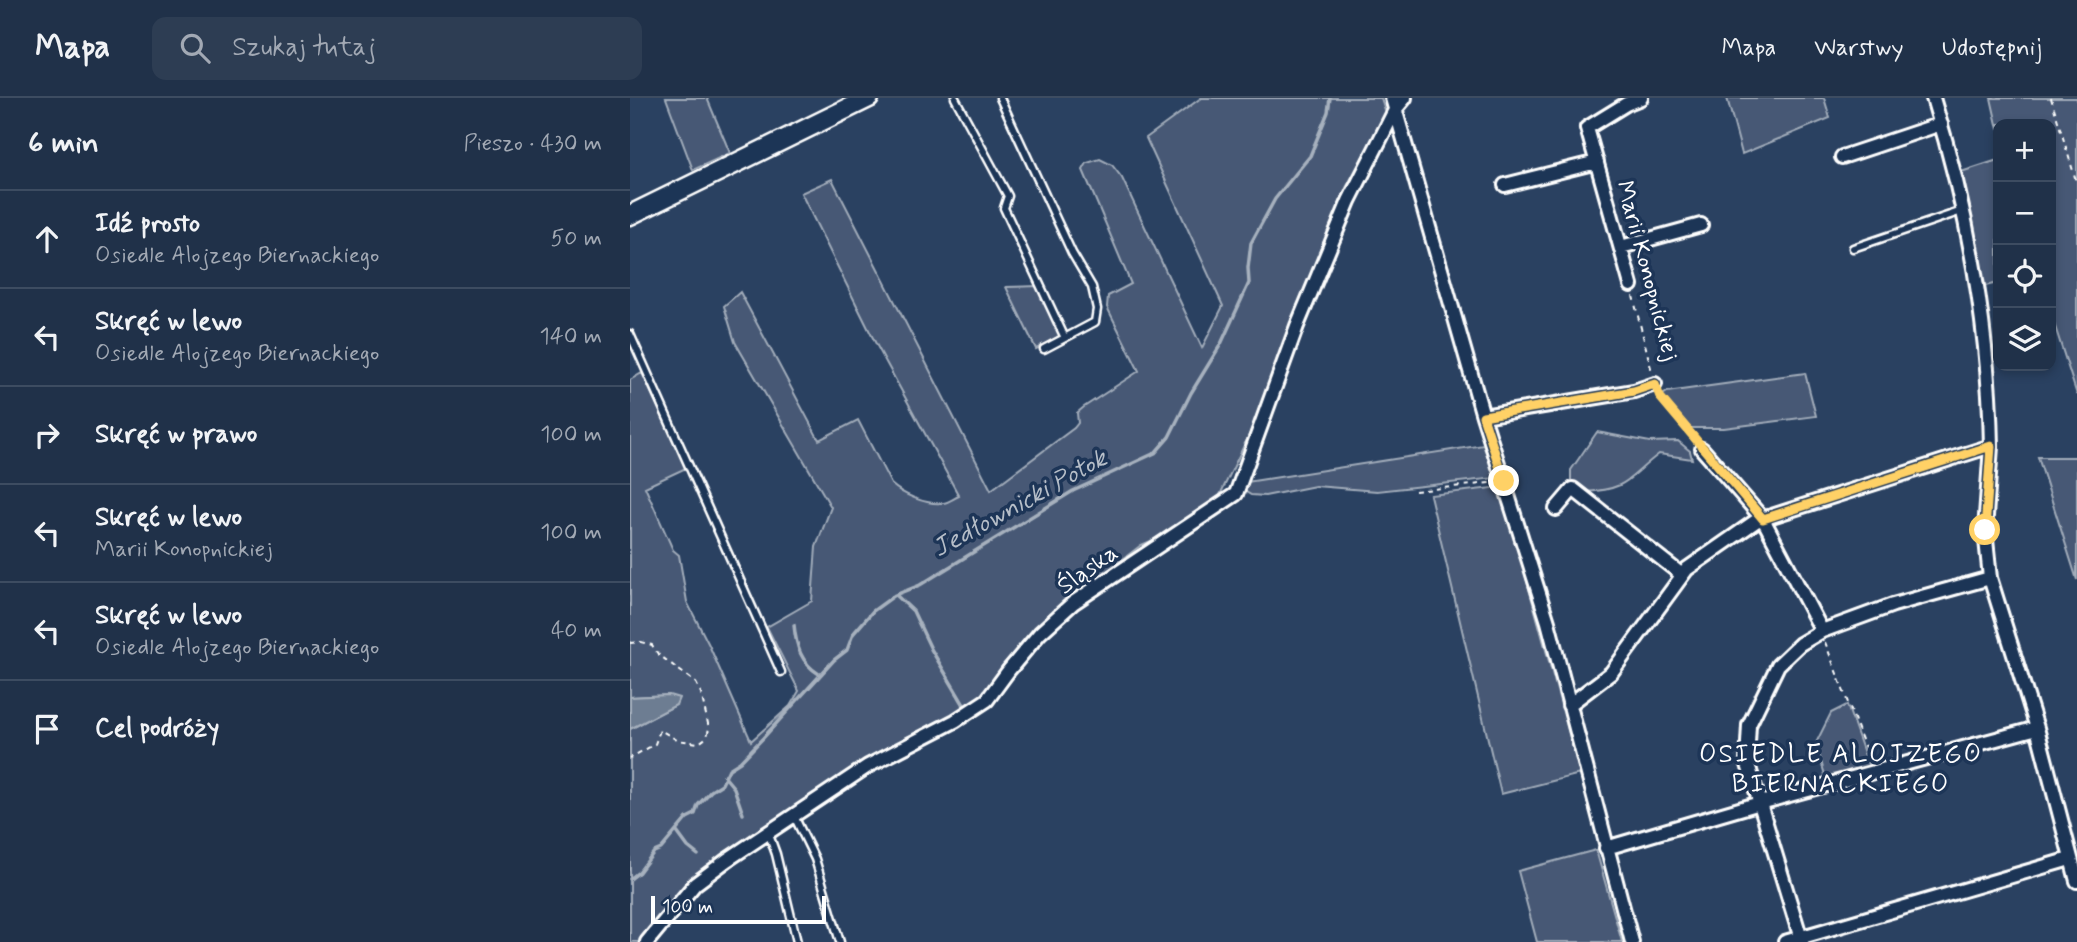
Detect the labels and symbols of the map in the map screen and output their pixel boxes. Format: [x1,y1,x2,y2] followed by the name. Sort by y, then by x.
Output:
[1608,177,1686,365] street label: Marii Konopnickiej
[927,441,1115,566] water label: Jedłownicki Potok
[1488,465,1519,496] route end
[1969,514,2000,545] route start
[1051,537,1125,602] street label: Śląska
[1699,738,1983,802] district label: OSIEDLE ALOJZEGO BIERNACKIEGO
[651,893,826,925] scale bar

